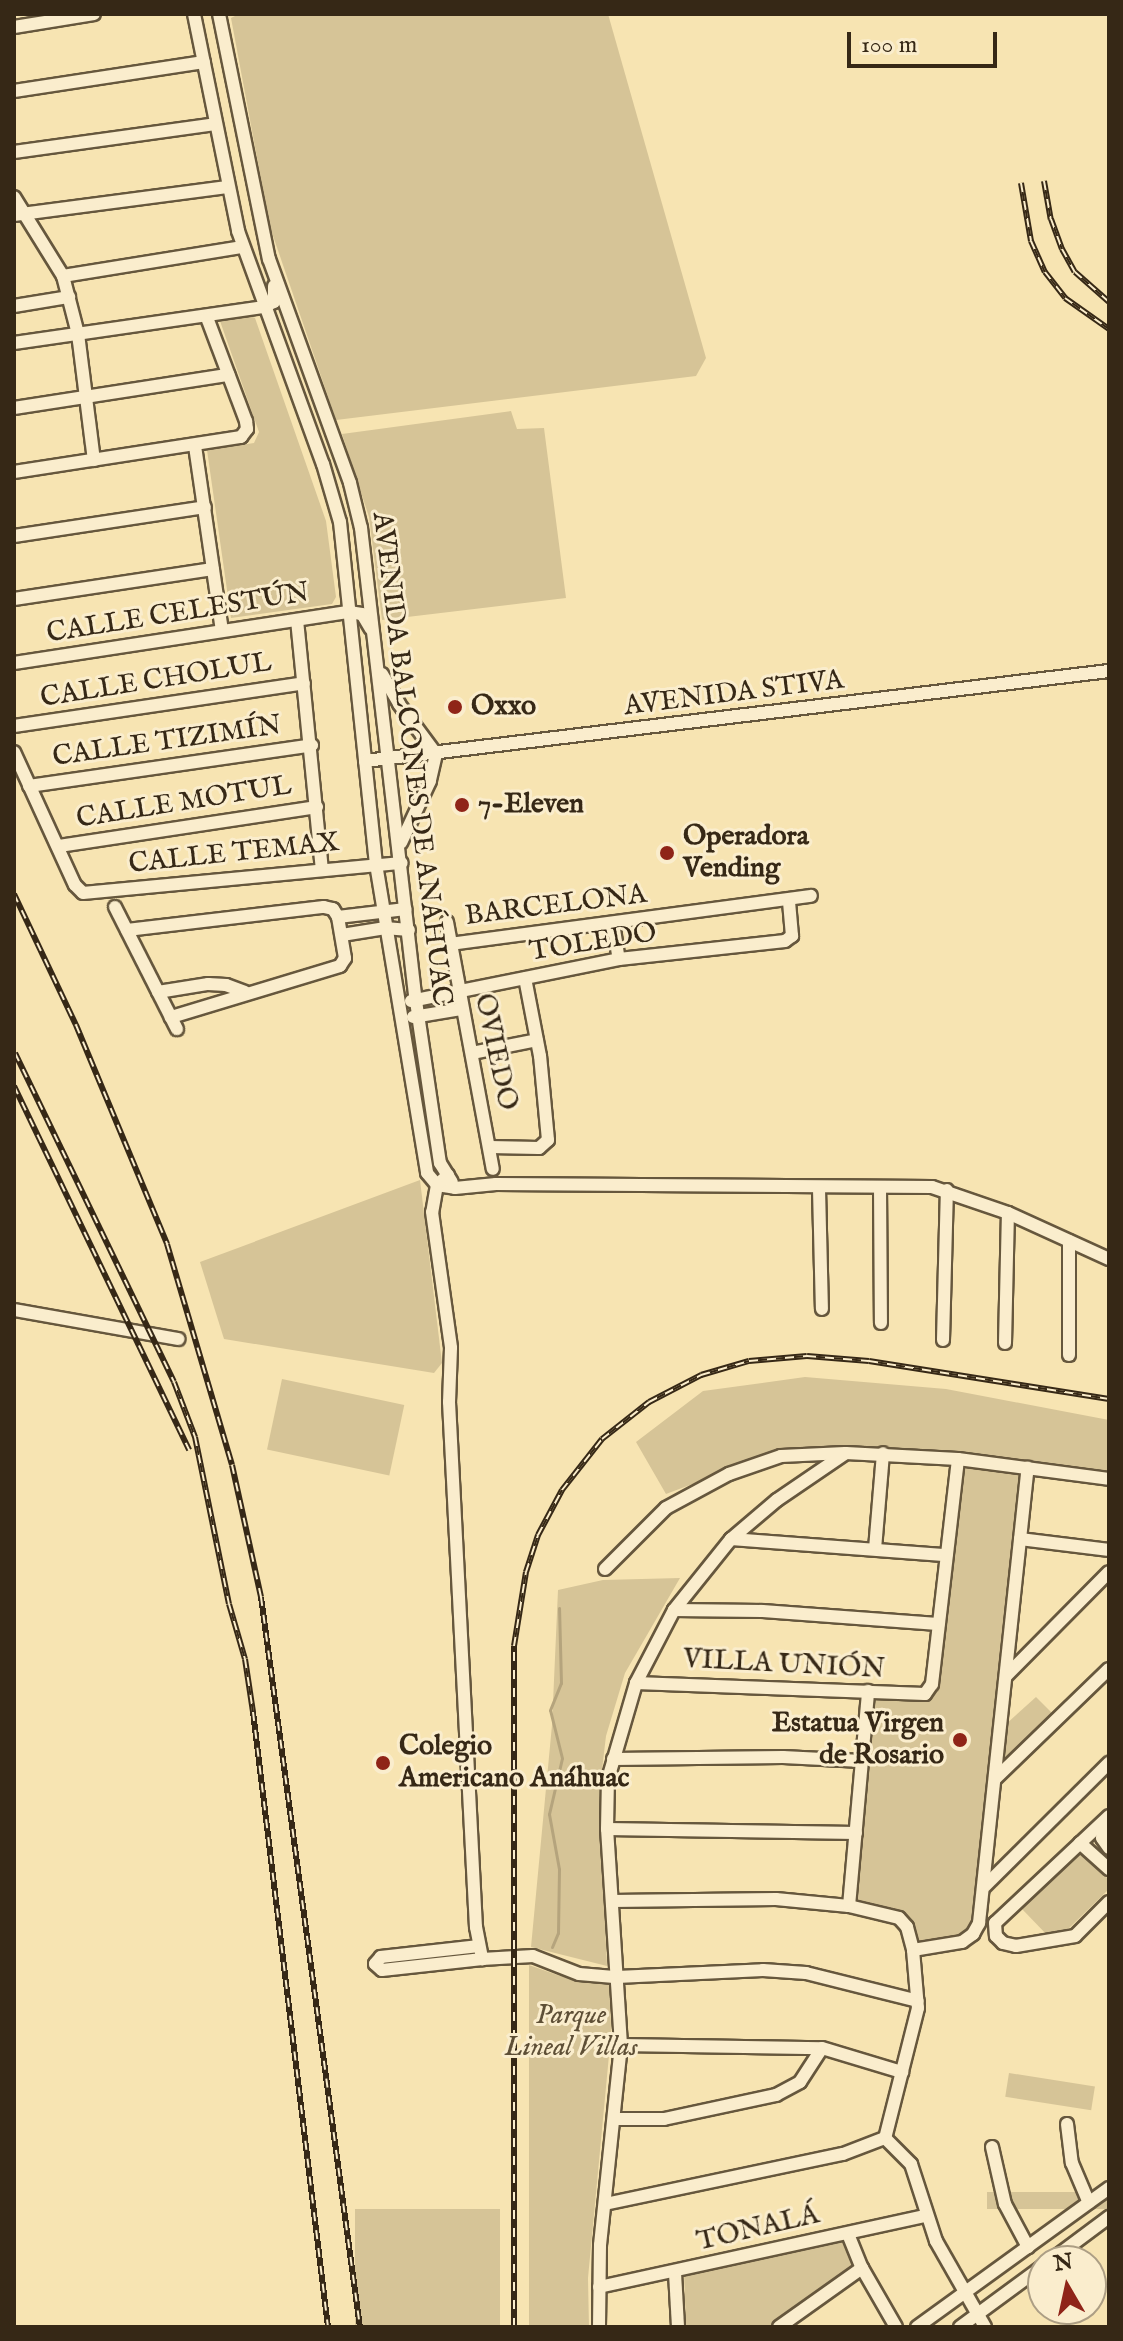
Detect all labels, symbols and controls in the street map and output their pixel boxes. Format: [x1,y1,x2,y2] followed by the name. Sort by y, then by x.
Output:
[851,16,1001,66] scale bar
[861,30,917,61] text: 100 m
[364,510,458,1008] street label: AVENIDA BALCONES DE ANÁHUAC
[44,577,312,651] street label: CALLE CELESTÚN
[38,646,274,716] street label: CALLE CHOLUL
[622,664,846,724] street label: AVENIDA STIVA
[471,690,536,724] place label: Oxxo
[446,698,464,716] marker: Oxxo
[50,709,284,775] street label: CALLE TIZIMÍN
[74,769,294,837] street label: CALLE MOTUL
[478,788,584,822] place label: 7-Eleven
[453,796,471,814] marker: 7-Eleven
[683,820,809,886] place label: Operadora Vending
[127,826,341,882] street label: CALLE TEMAX
[658,844,676,862] marker: Operadora Vending
[463,878,649,934] street label: BARCELONA
[527,916,659,970] street label: TOLEDO
[466,991,524,1113] street label: OVIEDO
[682,1643,886,1687] street label: VILLA UNIÓN
[772,1707,944,1773] place label: Estatua Virgen de Rosario
[399,1730,630,1796] place label: Colegio Americano Anáhuac
[951,1731,969,1749] marker: Estatua Virgen de Rosario
[374,1754,392,1772] marker: Colegio Americano Anáhuac
[504,1999,638,2065] park label: Parque Lineal Villas
[694,2199,822,2259] street label: TONALÁ
[1027,2245,1107,2325] north arrow
[1052,2248,1075,2279] text: N

